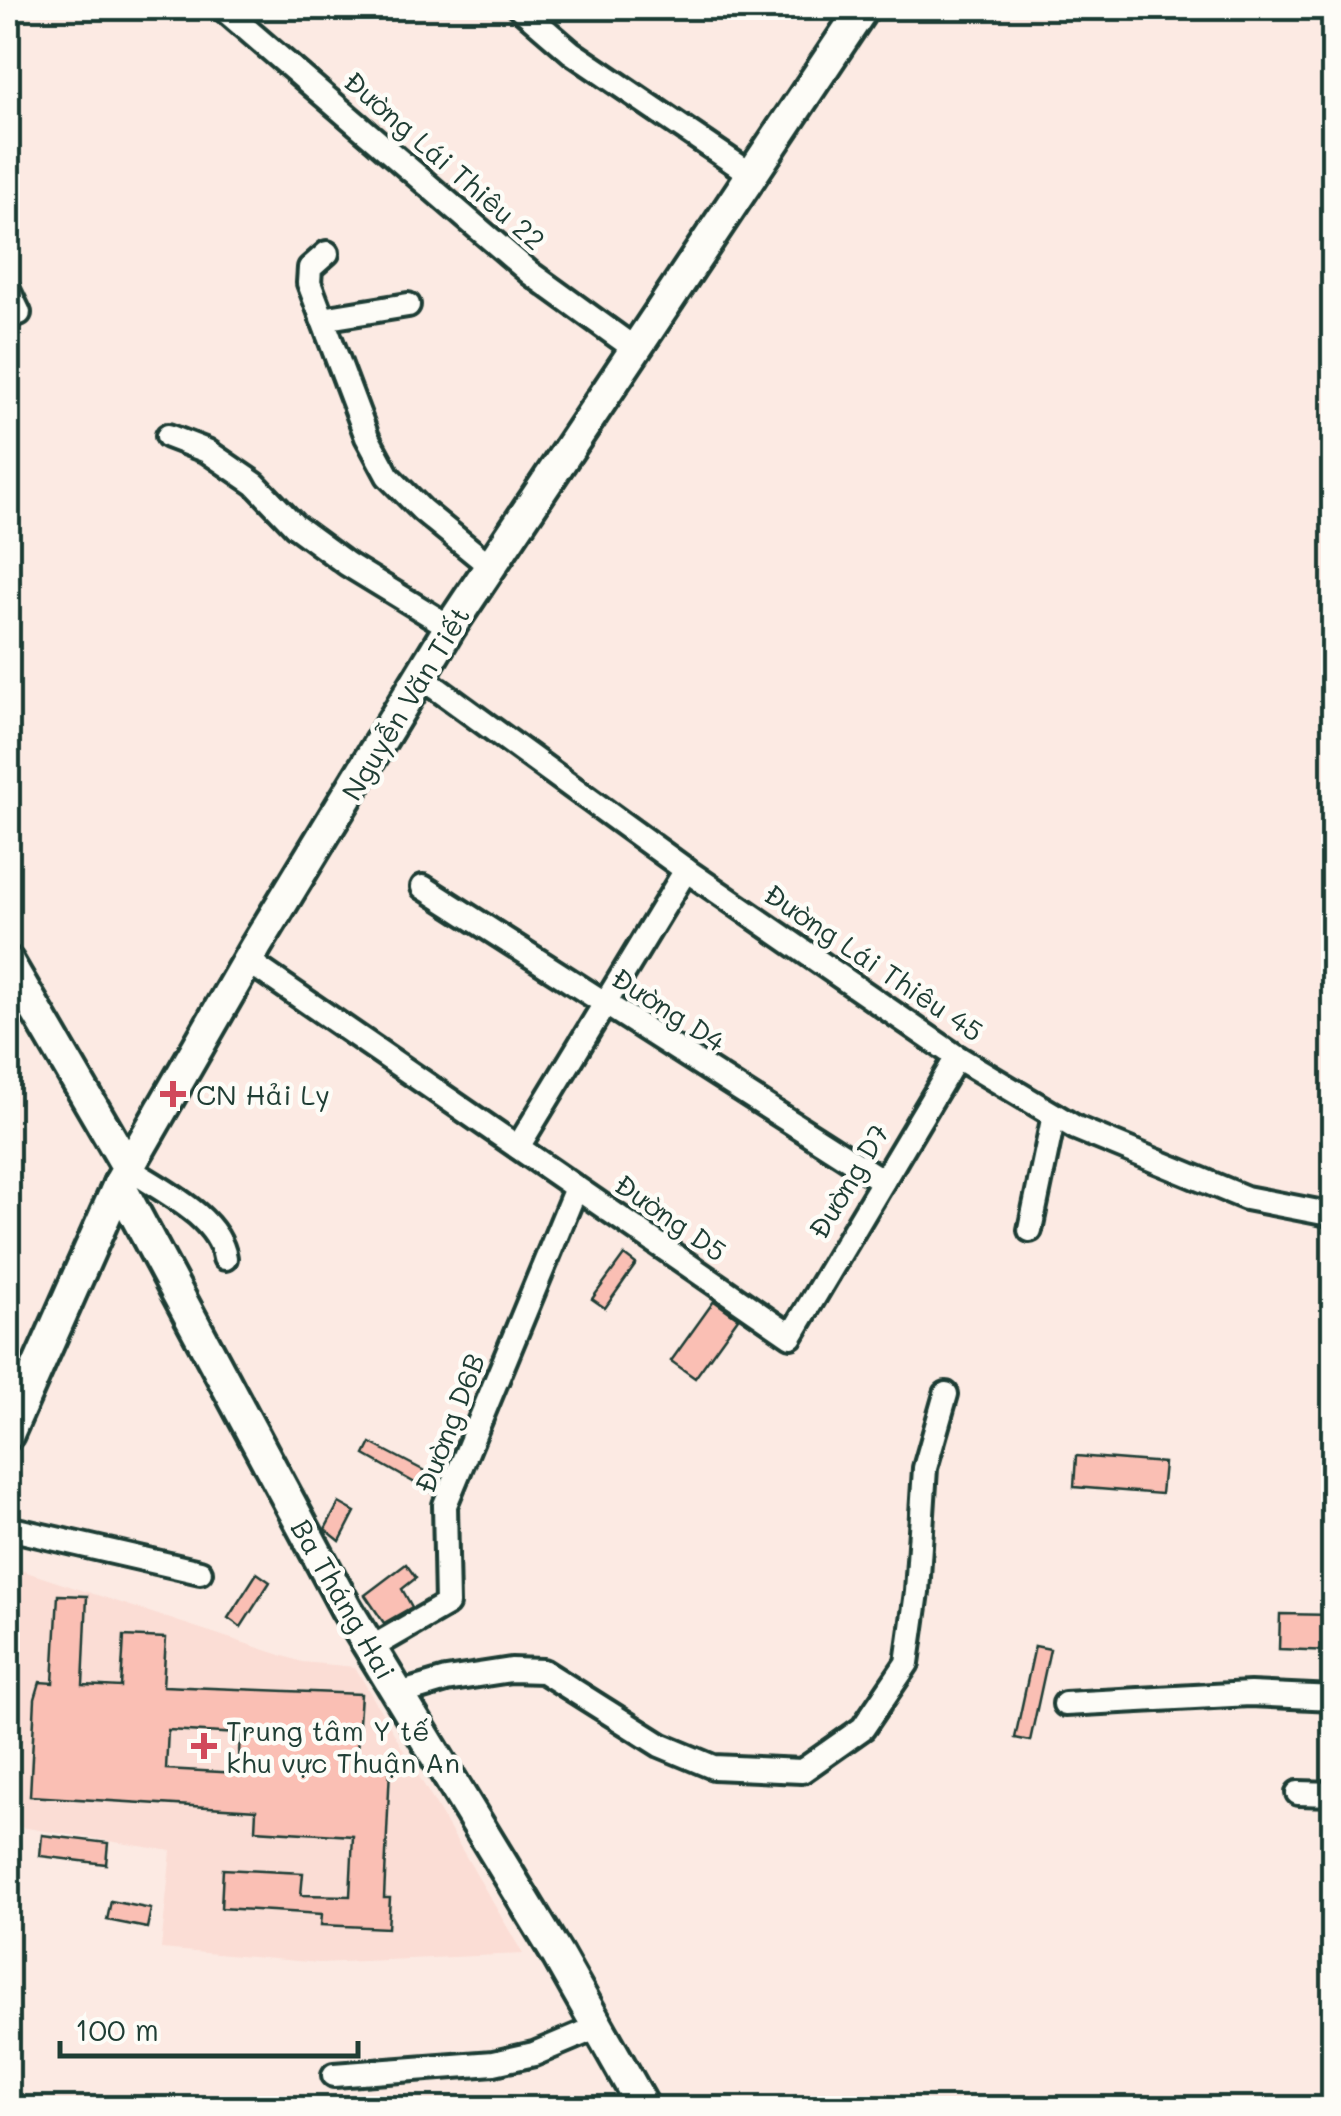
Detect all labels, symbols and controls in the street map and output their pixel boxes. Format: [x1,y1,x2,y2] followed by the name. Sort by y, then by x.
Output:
[337,63,553,257] street label: Đường Lái Thiêu 22
[333,599,477,807] street label: Nguyễn Văn Tiết
[757,875,991,1049] street label: Đường Lái Thiêu 45
[605,959,733,1059] street label: Đường D4
[196,1076,330,1112] place label: CN Hải Ly
[160,1081,186,1107] marker: CN Hải Ly
[800,1117,896,1245] street label: Đường D7
[608,1165,734,1269] street label: Đường D5
[406,1348,492,1498] street label: Đường D6B
[284,1512,404,1686] street label: Ba Tháng Hai
[226,1712,460,1780] place label: Trung tâm Y tế khu vực Thuận An
[191,1733,217,1759] marker: Trung tâm Y tế khu vực Thuận An
[60,1996,358,2058] scale bar
[75,2009,159,2049] text: 100 m

